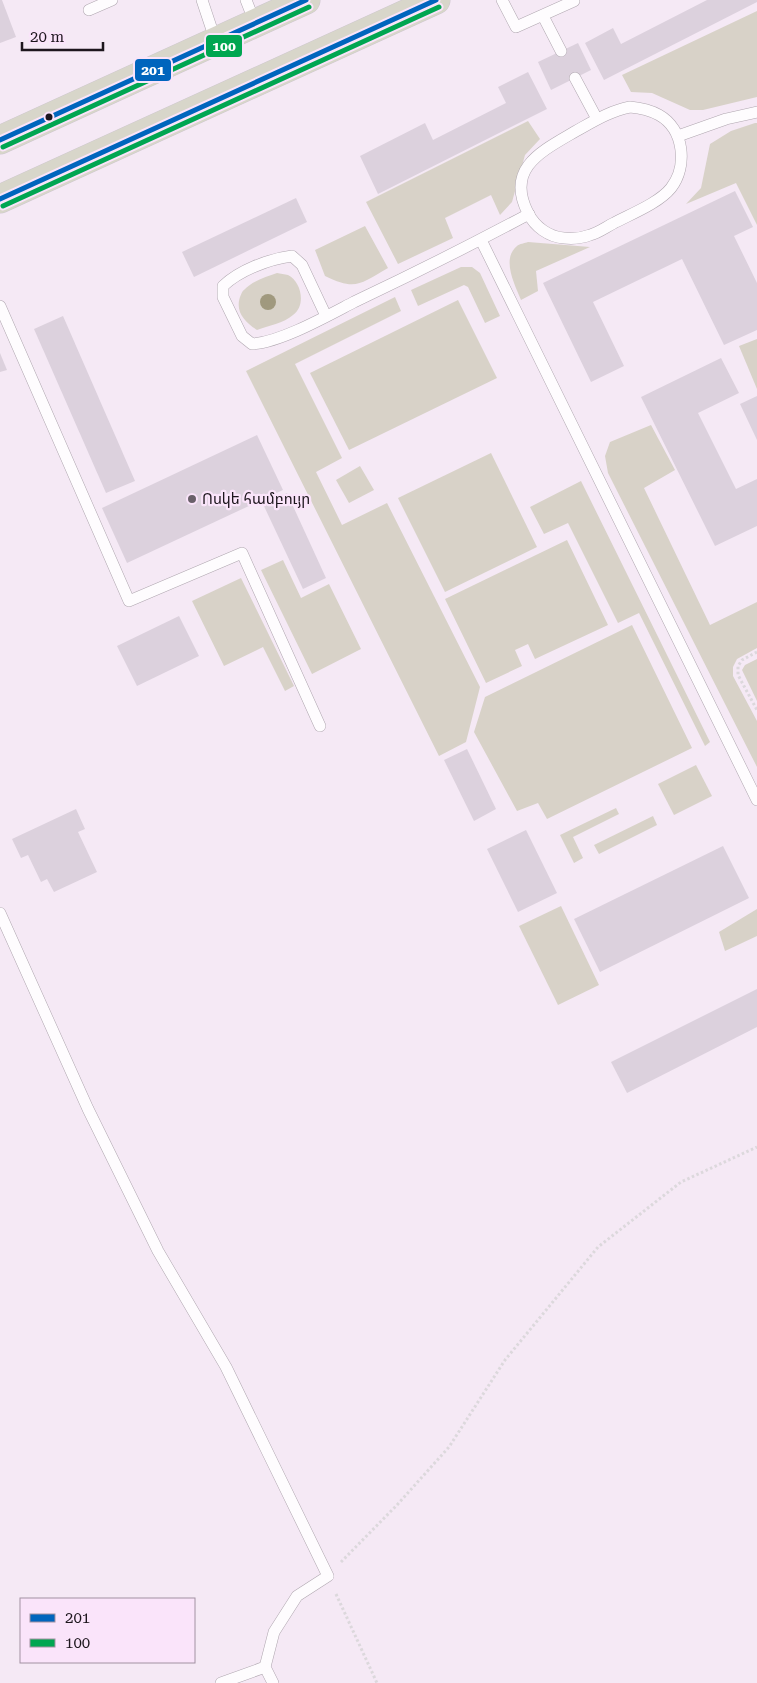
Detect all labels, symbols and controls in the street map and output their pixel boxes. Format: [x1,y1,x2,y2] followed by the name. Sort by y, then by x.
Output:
[22,20,104,52] scale bar
[30,28,65,46] text: 20 m
[205,34,243,58] line badge: 100
[212,38,236,54] text: 100
[134,58,172,82] line badge: 201
[141,62,165,78] text: 201
[44,112,54,122] unlabelled marker
[202,490,310,508] place label: Ոսկե համբույր
[186,493,198,505] marker: Ոսկե համբույր
[20,1598,195,1663] legend
[65,1609,90,1627] text: 201
[65,1634,90,1652] text: 100

